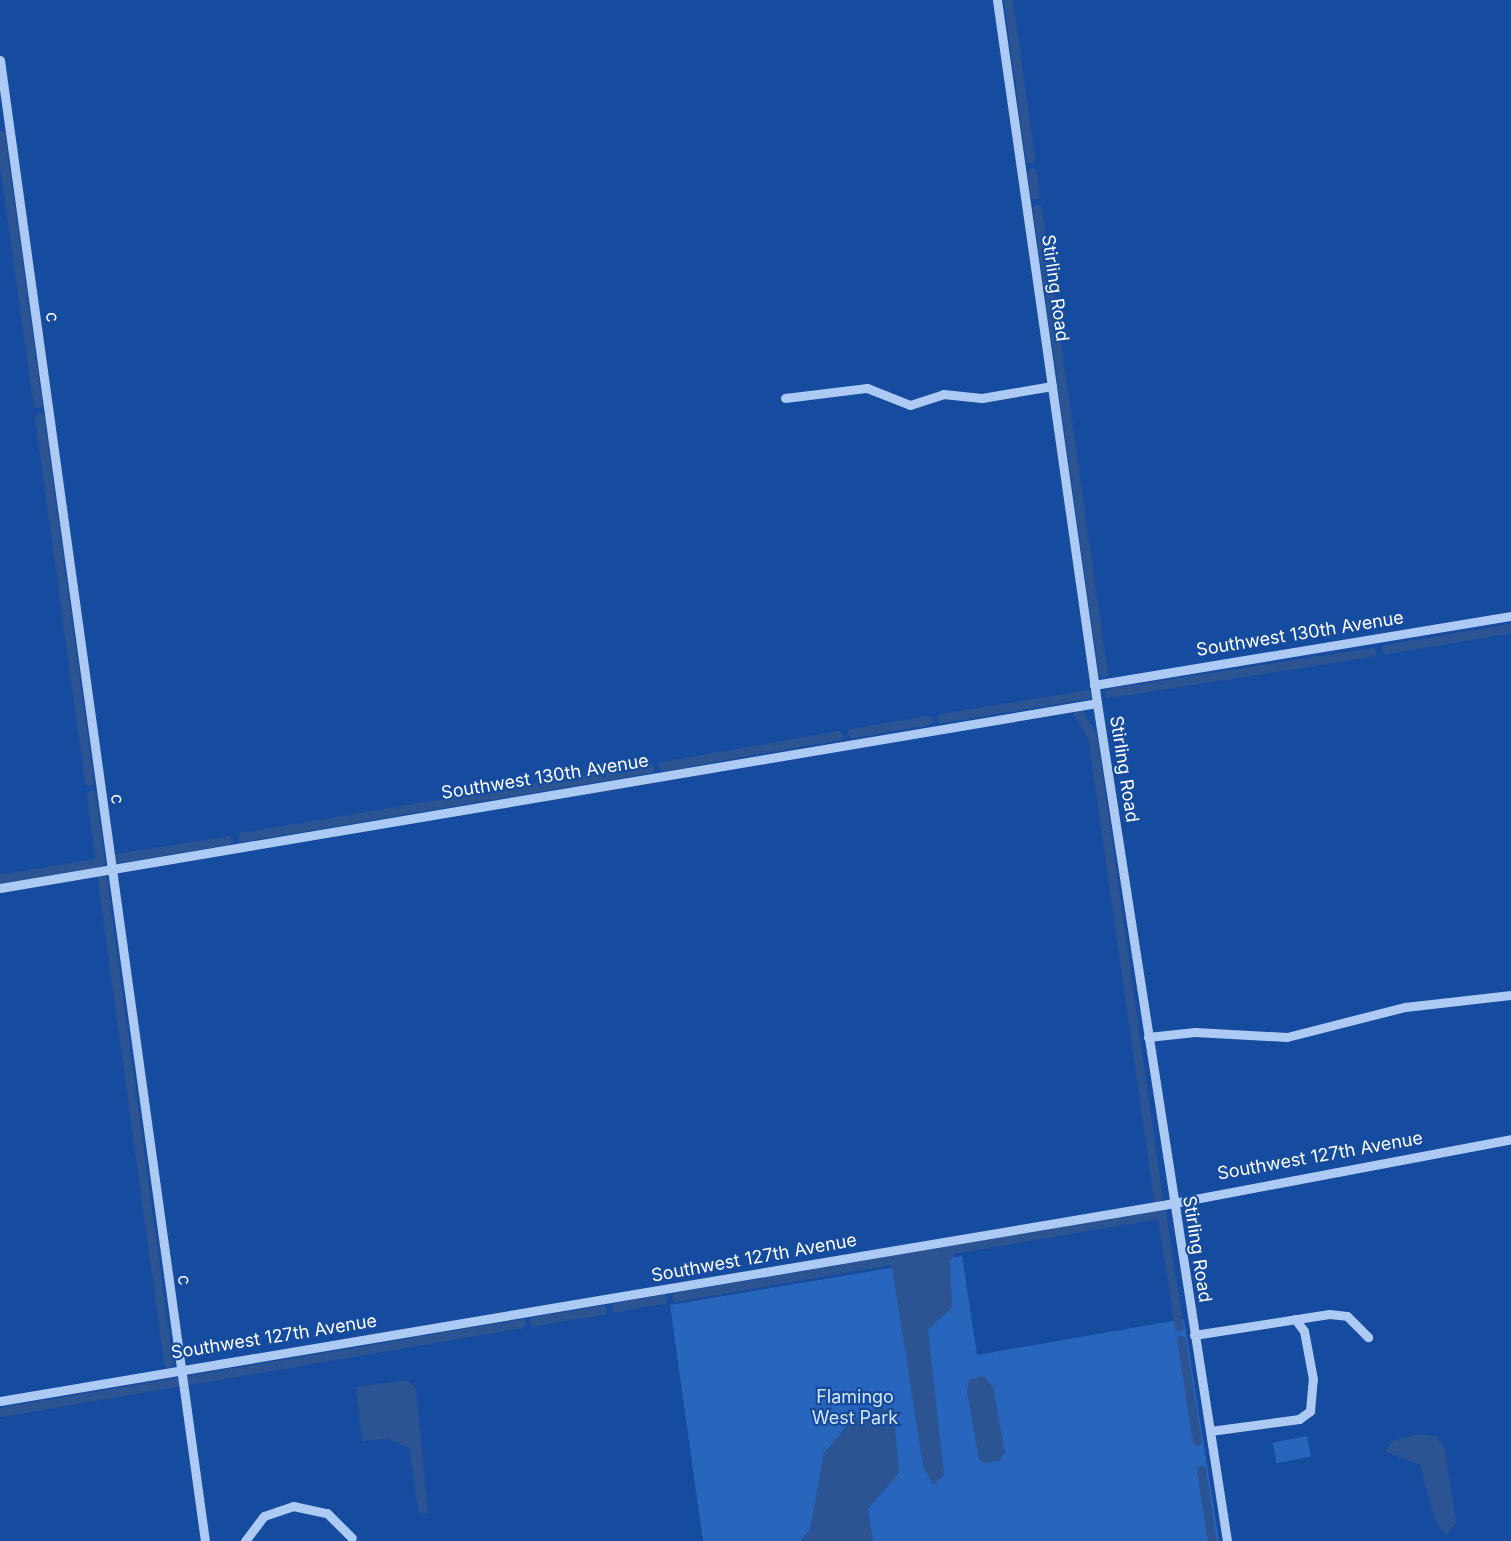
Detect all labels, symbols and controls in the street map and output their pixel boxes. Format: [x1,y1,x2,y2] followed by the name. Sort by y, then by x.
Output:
[1037,233,1073,343] street label: Stirling Road
[41,310,63,324] street label: c
[1195,607,1405,661] street label: Southwest 130th Avenue
[1105,714,1143,824] street label: Stirling Road
[440,750,650,804] street label: Southwest 130th Avenue
[106,792,128,806] street label: c
[1216,1127,1424,1185] street label: Southwest 127th Avenue
[1178,1194,1216,1304] street label: Stirling Road
[650,1229,858,1287] street label: Southwest 127th Avenue
[173,1273,195,1287] street label: c
[170,1310,378,1364] street label: Southwest 127th Avenue
[812,1387,898,1430] park label: Flamingo West Park

